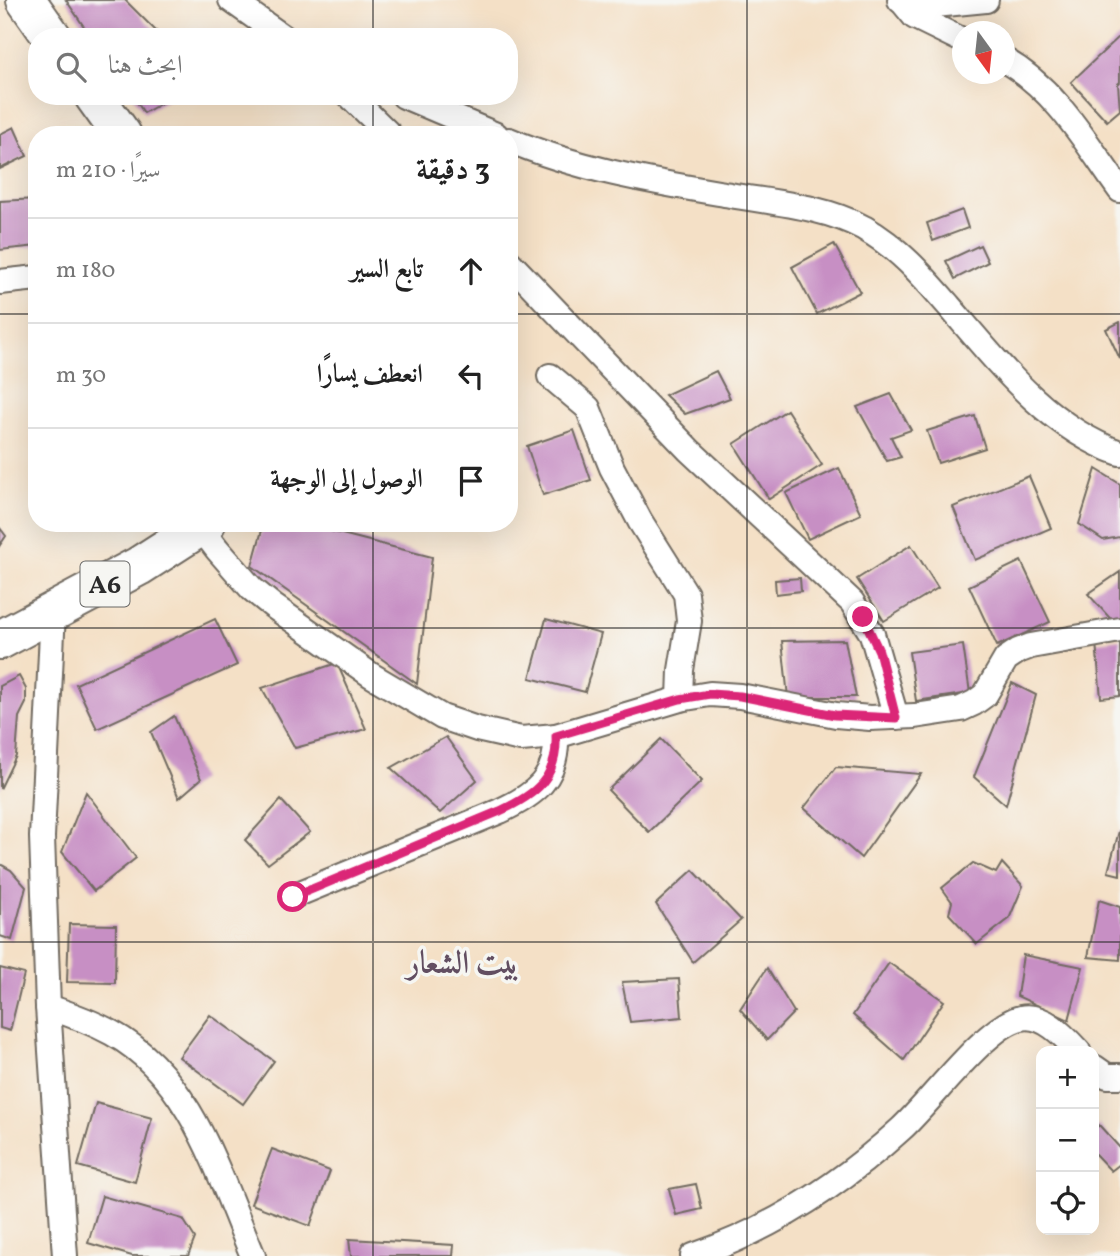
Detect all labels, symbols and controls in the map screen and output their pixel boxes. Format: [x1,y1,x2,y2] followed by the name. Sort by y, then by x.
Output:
[952,21,1015,84] north arrow
[28,28,518,105] search box
[52,48,90,86] icon: search
[108,48,183,84] text: ابحث هنا
[416,150,490,192] text: 3 دقيقة
[56,155,160,187] text: سيرًا · 210 m
[350,252,423,288] text: تابع السير
[452,252,490,290] icon: ahead
[56,255,115,287] text: 180 m
[317,357,423,393] text: انعطف يسارًا
[452,357,490,395] icon: left
[56,360,106,392] text: 30 m
[270,462,423,498] text: الوصول إلى الوجهة
[452,462,490,500] icon: arrive
[80,562,130,606] road number: A6
[847,601,878,632] route end
[277,881,308,912] route start
[404,943,519,987] district label: بيت الشعار
[1036,1046,1099,1235] map controls
[1036,1046,1099,1109] button: +
[1036,1109,1099,1172] button: −
[1036,1172,1099,1235] button: locate

